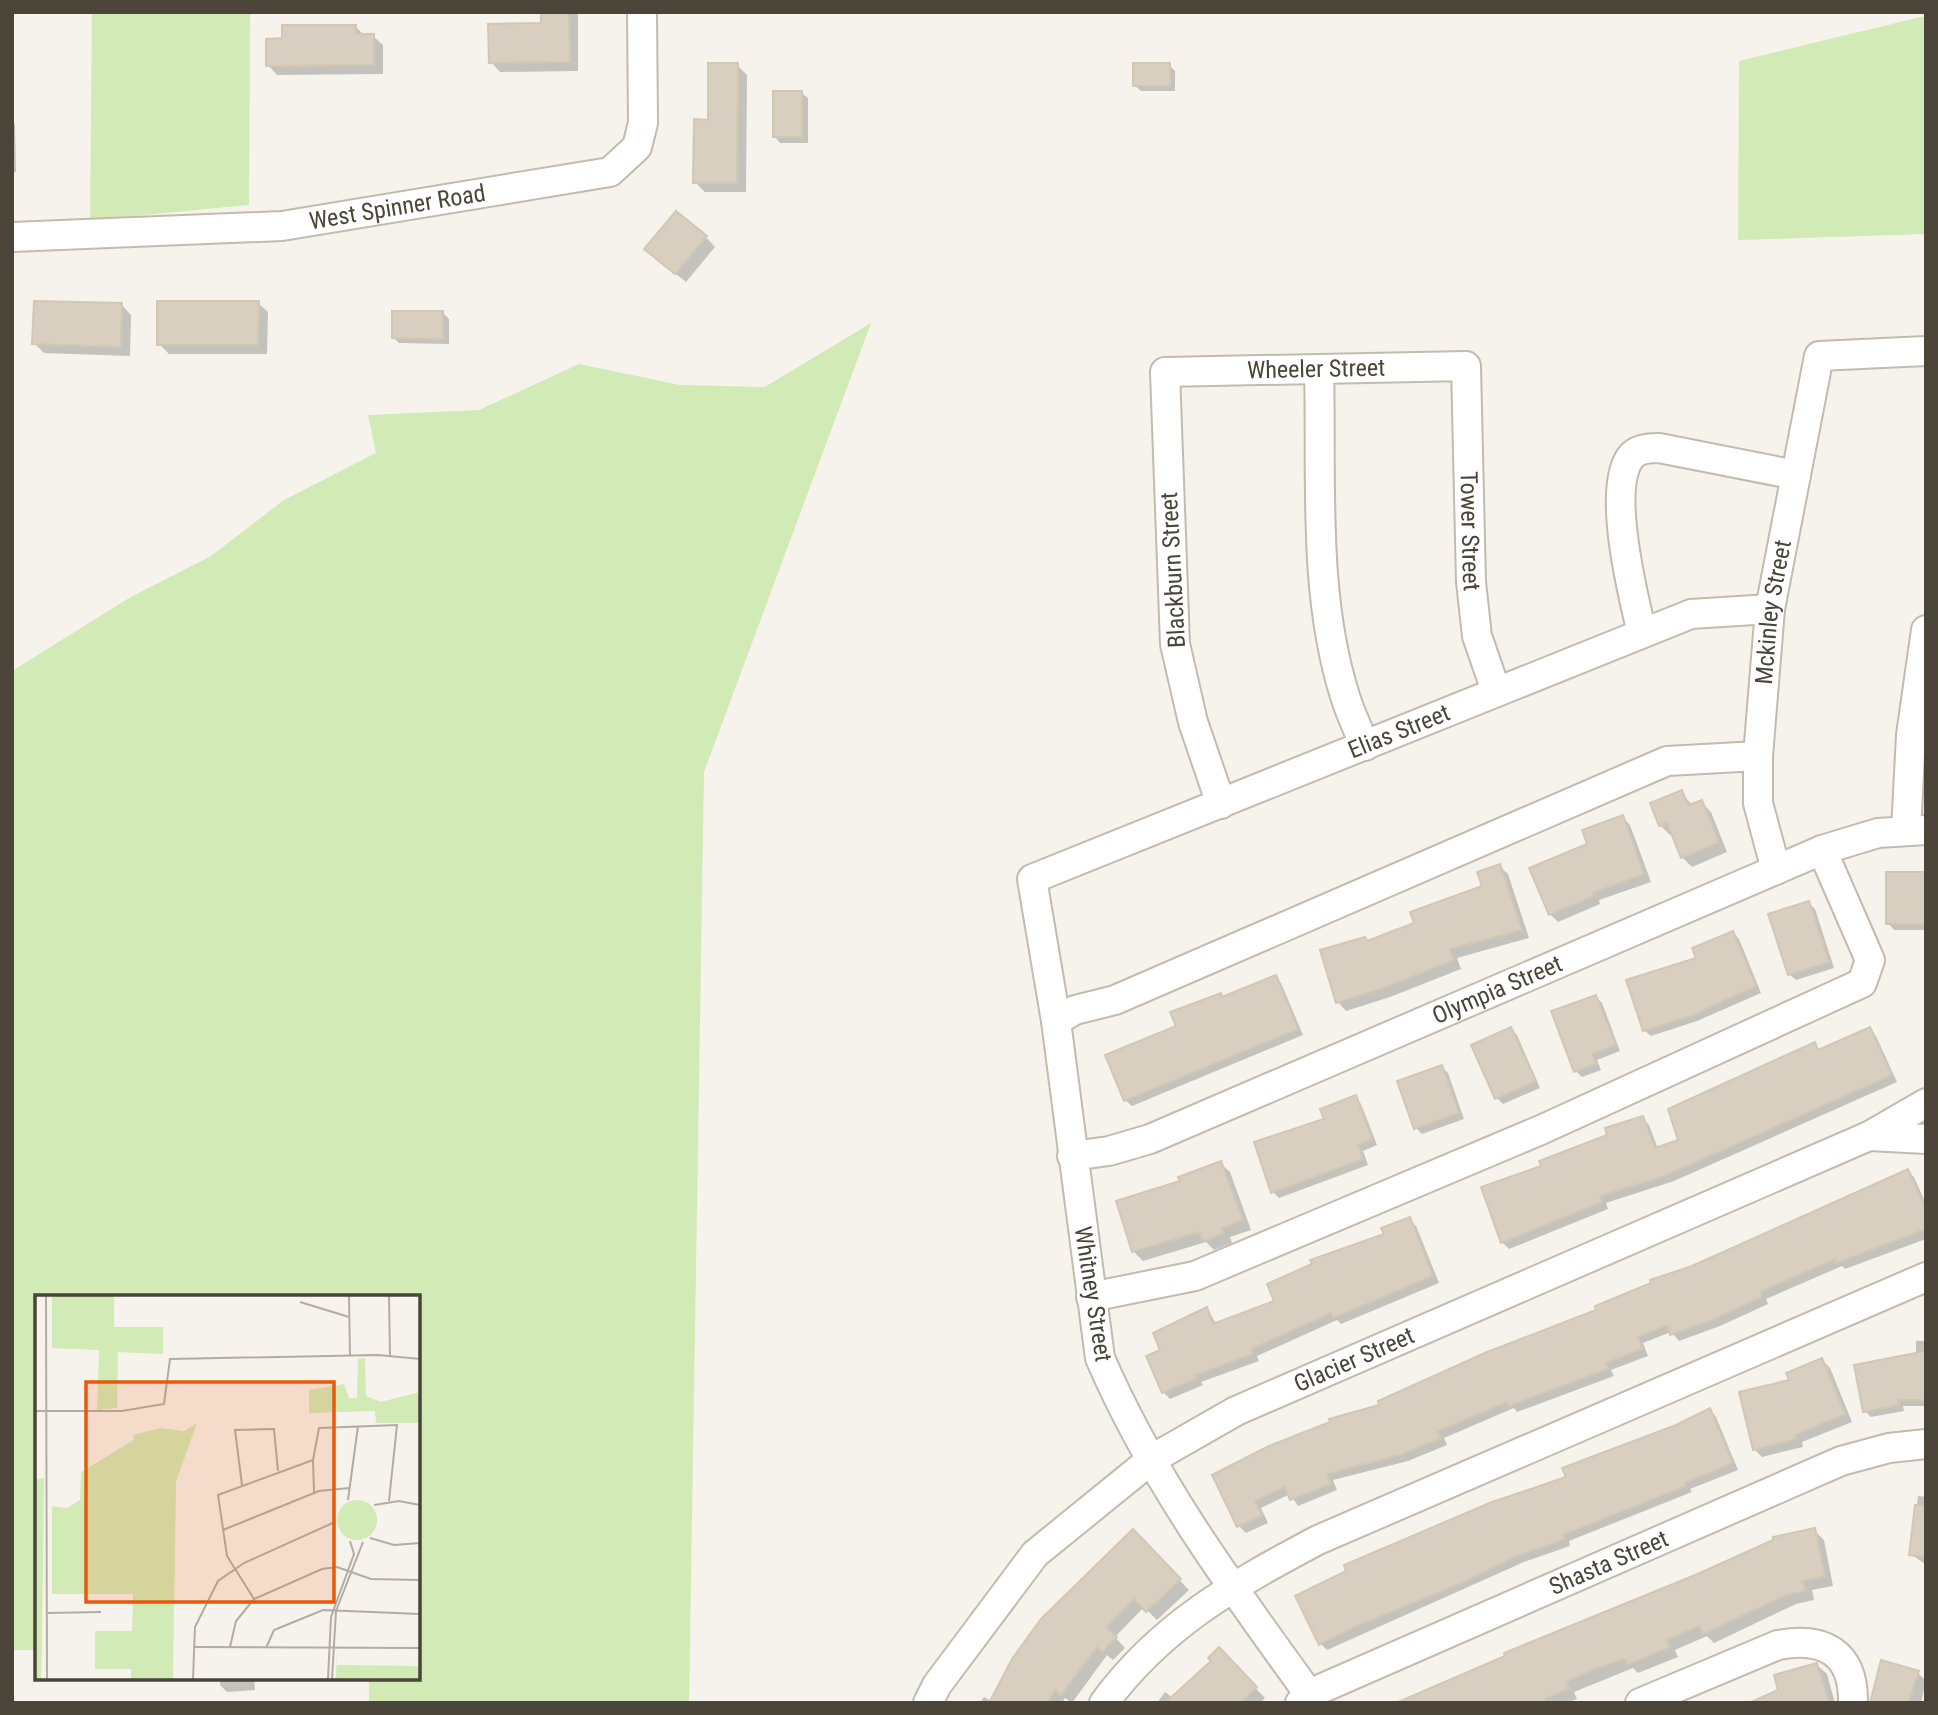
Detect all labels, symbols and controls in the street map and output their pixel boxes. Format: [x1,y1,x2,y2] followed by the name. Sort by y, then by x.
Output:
[307,179,487,235] street label: West Spinner Road
[1247,354,1385,384] street label: Wheeler Street
[1454,471,1486,592] street label: Tower Street
[1155,491,1191,649] street label: Blackburn Street
[1750,538,1797,686] street label: Mckinley Street
[1344,698,1454,764] street label: Elias Street
[1428,949,1566,1030] street label: Olympia Street
[1068,1224,1118,1364] street label: Whitney Street
[35,1295,420,1680] inset map
[1290,1321,1418,1398] street label: Glacier Street
[1545,1524,1673,1601] street label: Shasta Street

